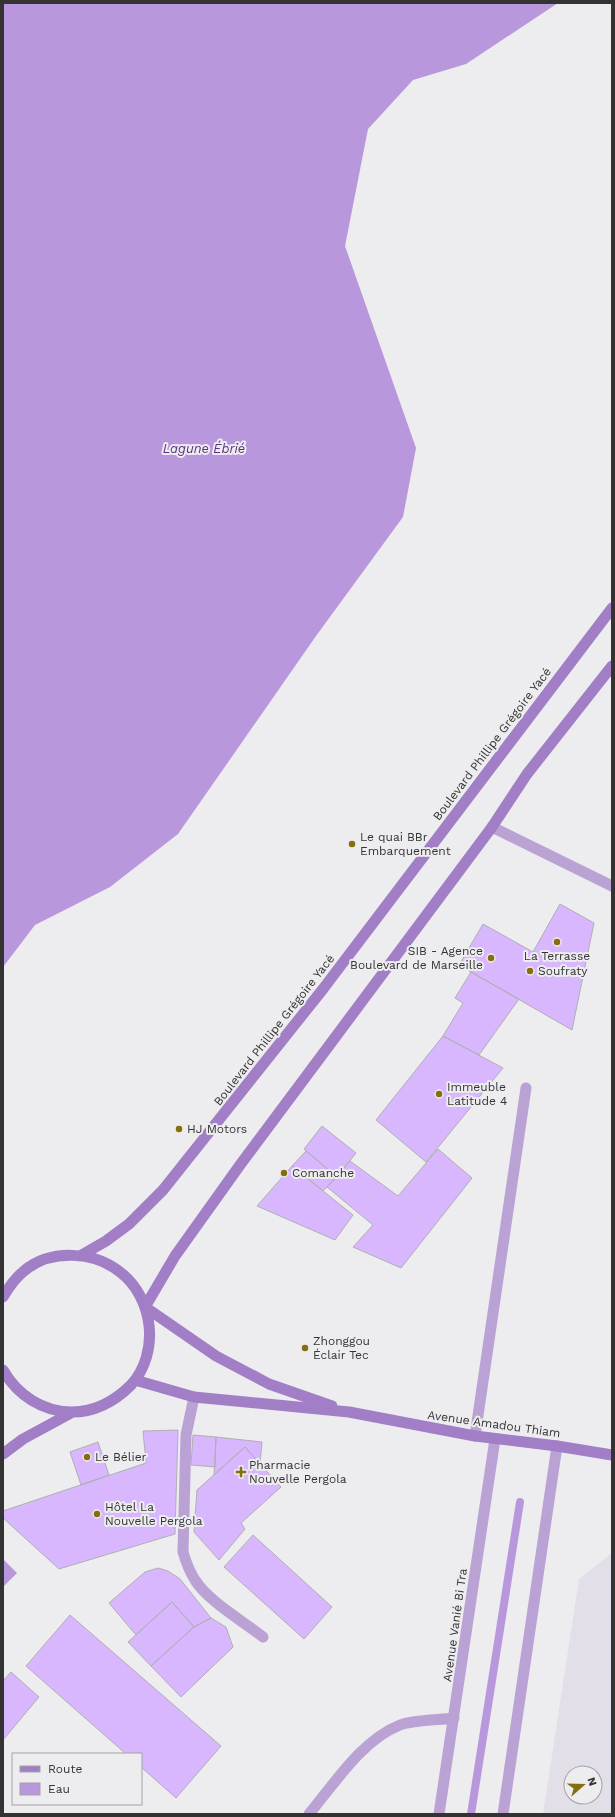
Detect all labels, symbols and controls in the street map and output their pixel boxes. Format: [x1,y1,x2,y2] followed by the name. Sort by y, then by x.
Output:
[163,440,245,456] water label: Lagune Ébrié
[430,665,554,823] street label: Boulevard Phillipe Grégoire Yacé
[360,830,451,858] place label: Le quai BBr Embarquement
[347,839,357,849] marker: Le quai BBr Embarquement
[552,937,562,947] marker: La Terrasse
[350,944,483,972] place label: SIB - Agence Boulevard de Marseille
[524,949,590,963] place label: La Terrasse
[211,952,337,1108] street label: Boulevard Phillipe Grégoire Yacé
[486,953,496,963] marker: SIB - Agence Boulevard de Marseille
[538,964,588,978] place label: Soufraty
[525,966,535,976] marker: Soufraty
[447,1080,507,1108] place label: Immeuble Latitude 4
[434,1089,444,1099] marker: Immeuble Latitude 4
[187,1122,247,1136] place label: HJ Motors
[174,1124,184,1134] marker: HJ Motors
[292,1166,354,1180] place label: Comanche
[279,1168,289,1178] marker: Comanche
[313,1334,370,1362] place label: Zhonggou Éclair Tec
[300,1343,310,1353] marker: Zhonggou Éclair Tec
[427,1408,561,1440] street label: Avenue Amadou Thiam
[95,1450,147,1464] place label: Le Bélier
[82,1452,92,1462] marker: Le Bélier
[249,1458,347,1486] place label: Pharmacie Nouvelle Pergola
[236,1467,246,1477] marker: Pharmacie Nouvelle Pergola
[105,1500,203,1528] place label: Hôtel La Nouvelle Pergola
[92,1509,102,1519] marker: Hôtel La Nouvelle Pergola
[440,1567,470,1683] street label: Avenue Vanié Bi Tra
[12,1753,142,1805] legend
[48,1762,82,1776] text: Route
[563,1765,603,1805] north arrow
[584,1776,599,1788] text: N
[48,1782,70,1796] text: Eau

